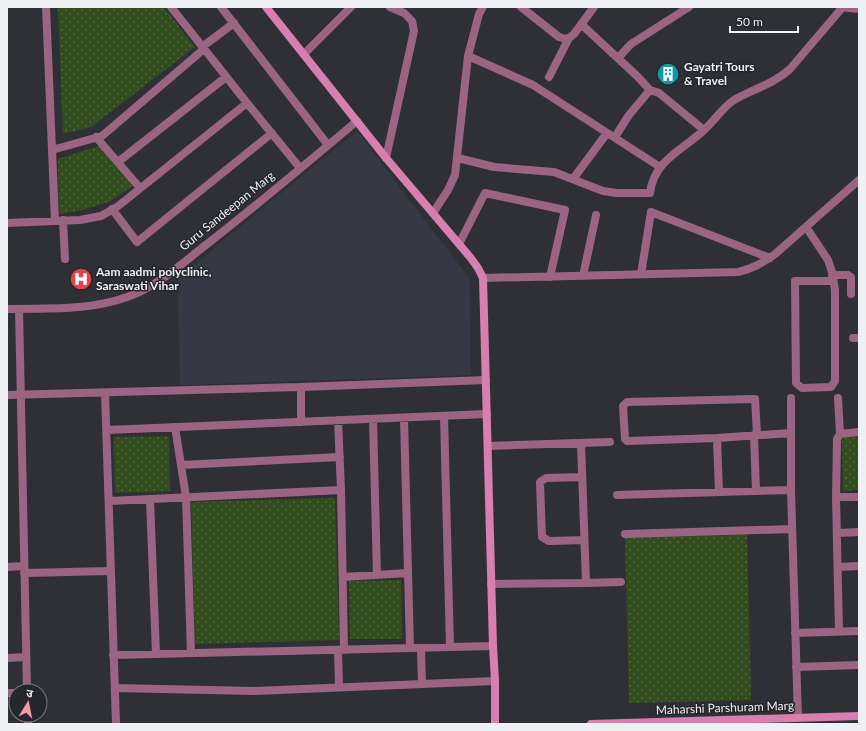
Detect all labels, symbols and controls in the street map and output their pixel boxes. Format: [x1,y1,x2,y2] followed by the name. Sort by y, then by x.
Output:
[730,8,798,34] scale bar
[736,14,763,29] text: 50 m
[684,59,755,88] place label: Gayatri Tours & Travel
[655,61,681,87] building icon: Gayatri Tours & Travel
[176,168,277,254] street label: Guru Sandeepan Marg
[95,264,212,293] place label: Aam aadmi polyclinic, Saraswati Vihar
[68,266,94,292] hospital icon: Aam aadmi polyclinic, Saraswati Vihar
[8,683,48,723] north arrow
[26,686,35,700] text: उ
[656,698,794,717] street label: Maharshi Parshuram Marg

